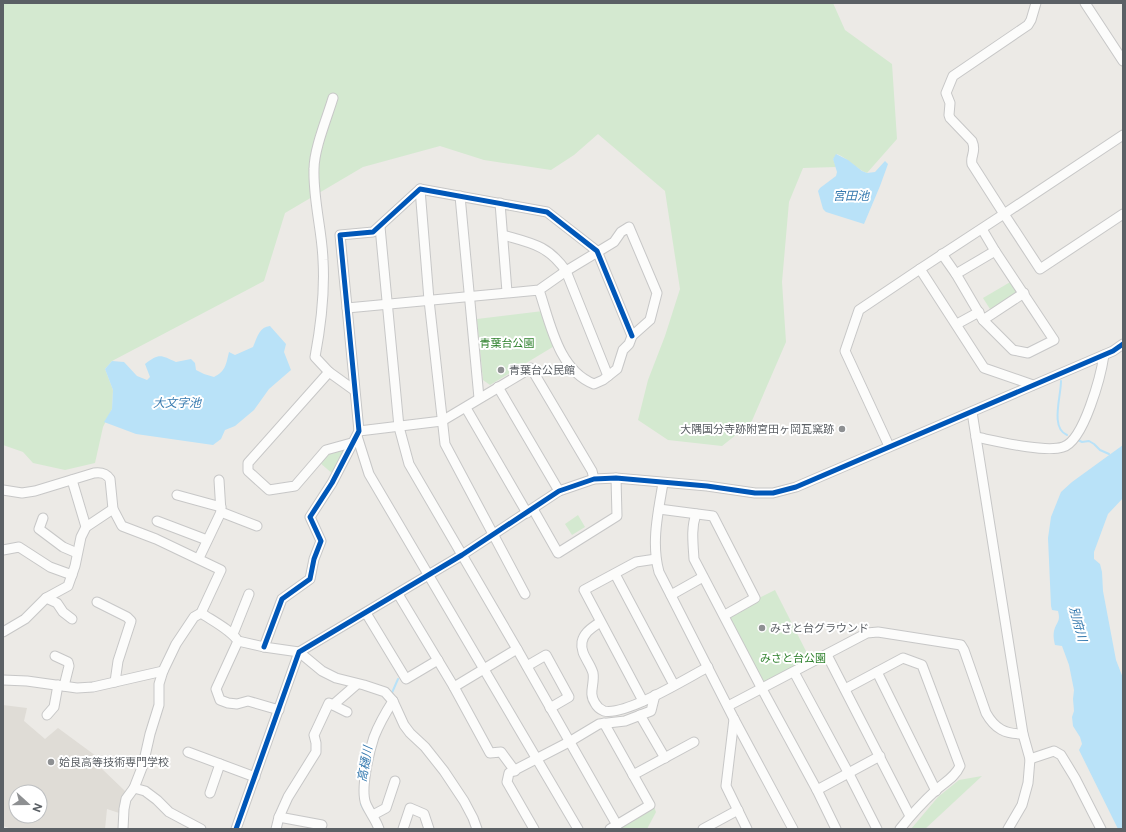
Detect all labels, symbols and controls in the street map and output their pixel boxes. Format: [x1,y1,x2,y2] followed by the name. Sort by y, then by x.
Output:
[833,189,870,203] water label: 宮田池
[480,337,535,349] park label: 青葉台公園
[509,364,575,376] place label: 青葉台公民館
[496,365,506,375] marker: 青葉台公民館
[153,396,202,410] water label: 大文字池
[680,423,834,435] place label: 大隅国分寺跡附宮田ヶ岡瓦窯跡
[837,424,847,434] marker: 大隅国分寺跡附宮田ヶ岡瓦窯跡
[1067,605,1090,645] water label: 別府川
[770,622,869,634] place label: みさと台グラウンド
[757,623,767,633] marker: みさと台グラウンド
[760,652,826,664] park label: みさと台公園
[355,743,375,783] water label: 高樋川
[59,756,169,768] place label: 姶良高等技術専門学校
[46,757,56,767] marker: 姶良高等技術専門学校
[8,784,48,824] north arrow
[30,801,44,814] text: N

